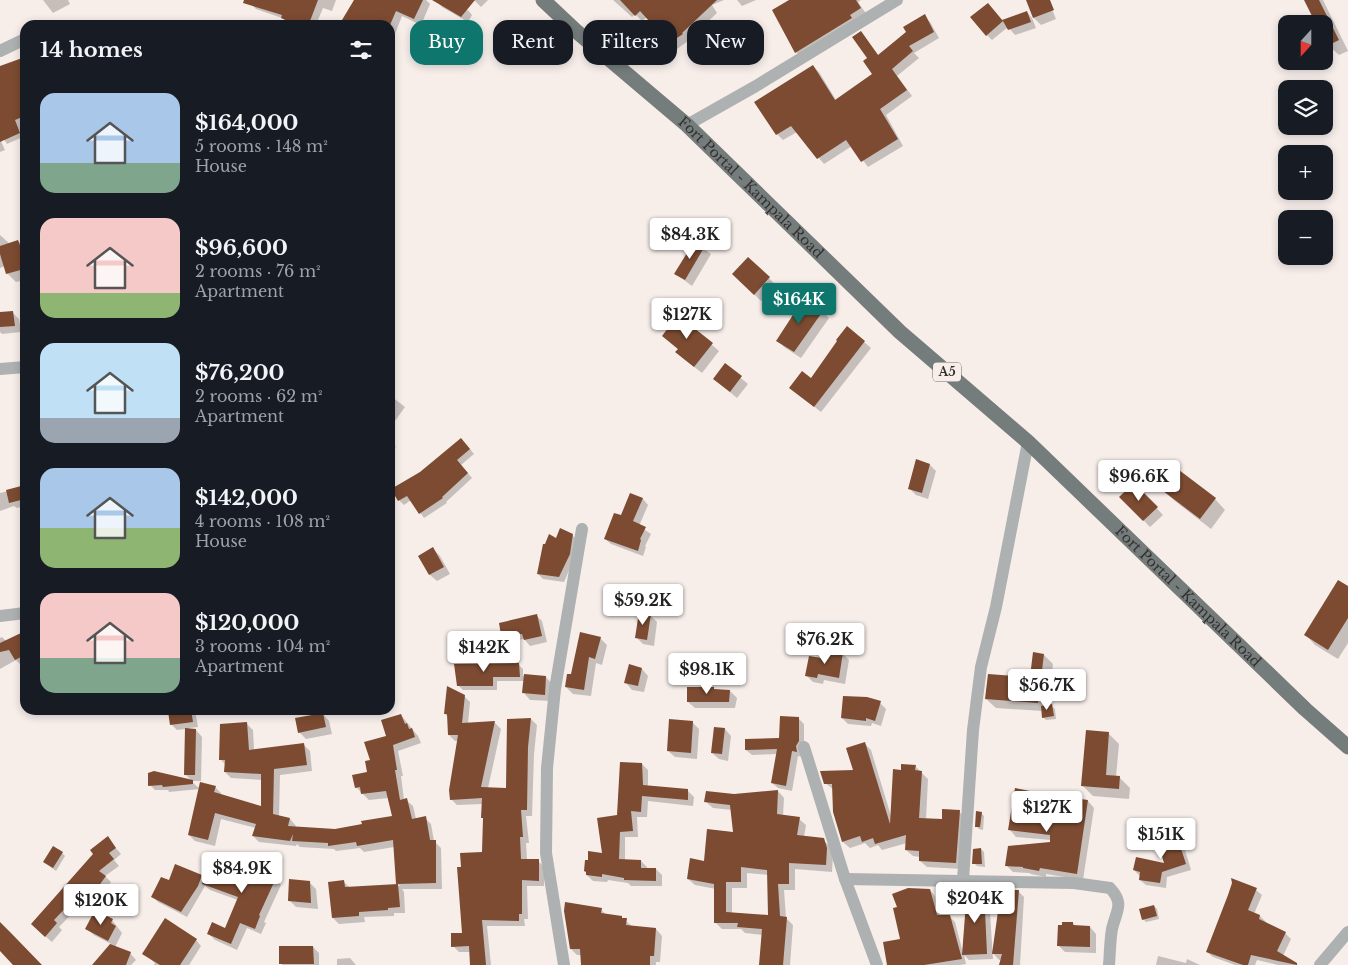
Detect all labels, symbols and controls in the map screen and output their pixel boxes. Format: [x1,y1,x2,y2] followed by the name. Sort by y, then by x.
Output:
[1278,15,1332,70] north arrow
[1278,15,1333,265] map controls
[410,20,483,65] chip: Buy
[493,20,573,65] chip: Rent
[583,20,677,65] chip: Filters
[687,20,764,65] chip: New
[347,36,375,64] icon: filters
[40,37,143,63] text: 14 homes
[1278,80,1333,135] button: layers
[195,110,298,136] text: $164,000
[80,113,140,173] icon: home
[675,113,828,262] street label: Fort Portal - Kampala Road
[195,136,328,156] text: 5 rooms · 148 m²
[1278,145,1333,200] button: +
[195,156,247,176] text: House
[1278,210,1333,265] button: −
[649,218,731,260] pin: $84.3K
[661,224,719,244] text: $84.3K
[195,235,288,261] text: $96,600
[80,238,140,298] icon: home
[195,261,321,281] text: 2 rooms · 76 m²
[195,281,284,301] text: Apartment
[764,282,834,325] pin: $164K
[773,289,825,309] text: $164K
[652,298,722,340] pin: $127K
[662,304,712,324] text: $127K
[195,360,284,386] text: $76,200
[933,362,961,382] road number: A5
[80,363,140,423] icon: home
[195,386,322,406] text: 2 rooms · 62 m²
[195,406,284,426] text: Apartment
[1098,460,1180,502] pin: $96.6K
[1109,466,1169,486] text: $96.6K
[195,485,298,511] text: $142,000
[80,488,140,548] icon: home
[195,511,330,531] text: 4 rooms · 108 m²
[1111,522,1265,671] street label: Fort Portal - Kampala Road
[195,531,247,551] text: House
[602,584,684,626] pin: $59.2K
[614,590,672,610] text: $59.2K
[195,610,299,636] text: $120,000
[80,613,140,673] icon: home
[784,622,866,665] pin: $76.2K
[796,629,854,649] text: $76.2K
[449,630,519,673] pin: $142K
[195,636,330,656] text: 3 rooms · 104 m²
[458,637,510,657] text: $142K
[666,652,748,695] pin: $98.1K
[195,656,284,676] text: Apartment
[679,659,735,679] text: $98.1K
[1006,668,1088,711] pin: $56.7K
[1019,675,1075,695] text: $56.7K
[1012,790,1082,833] pin: $127K
[1022,797,1072,817] text: $127K
[1126,818,1196,860] pin: $151K
[1138,824,1184,844] text: $151K
[201,852,283,894] pin: $84.9K
[212,858,272,878] text: $84.9K
[940,882,1010,924] pin: $204K
[66,884,136,926] pin: $120K
[947,888,1003,908] text: $204K
[75,890,127,910] text: $120K

